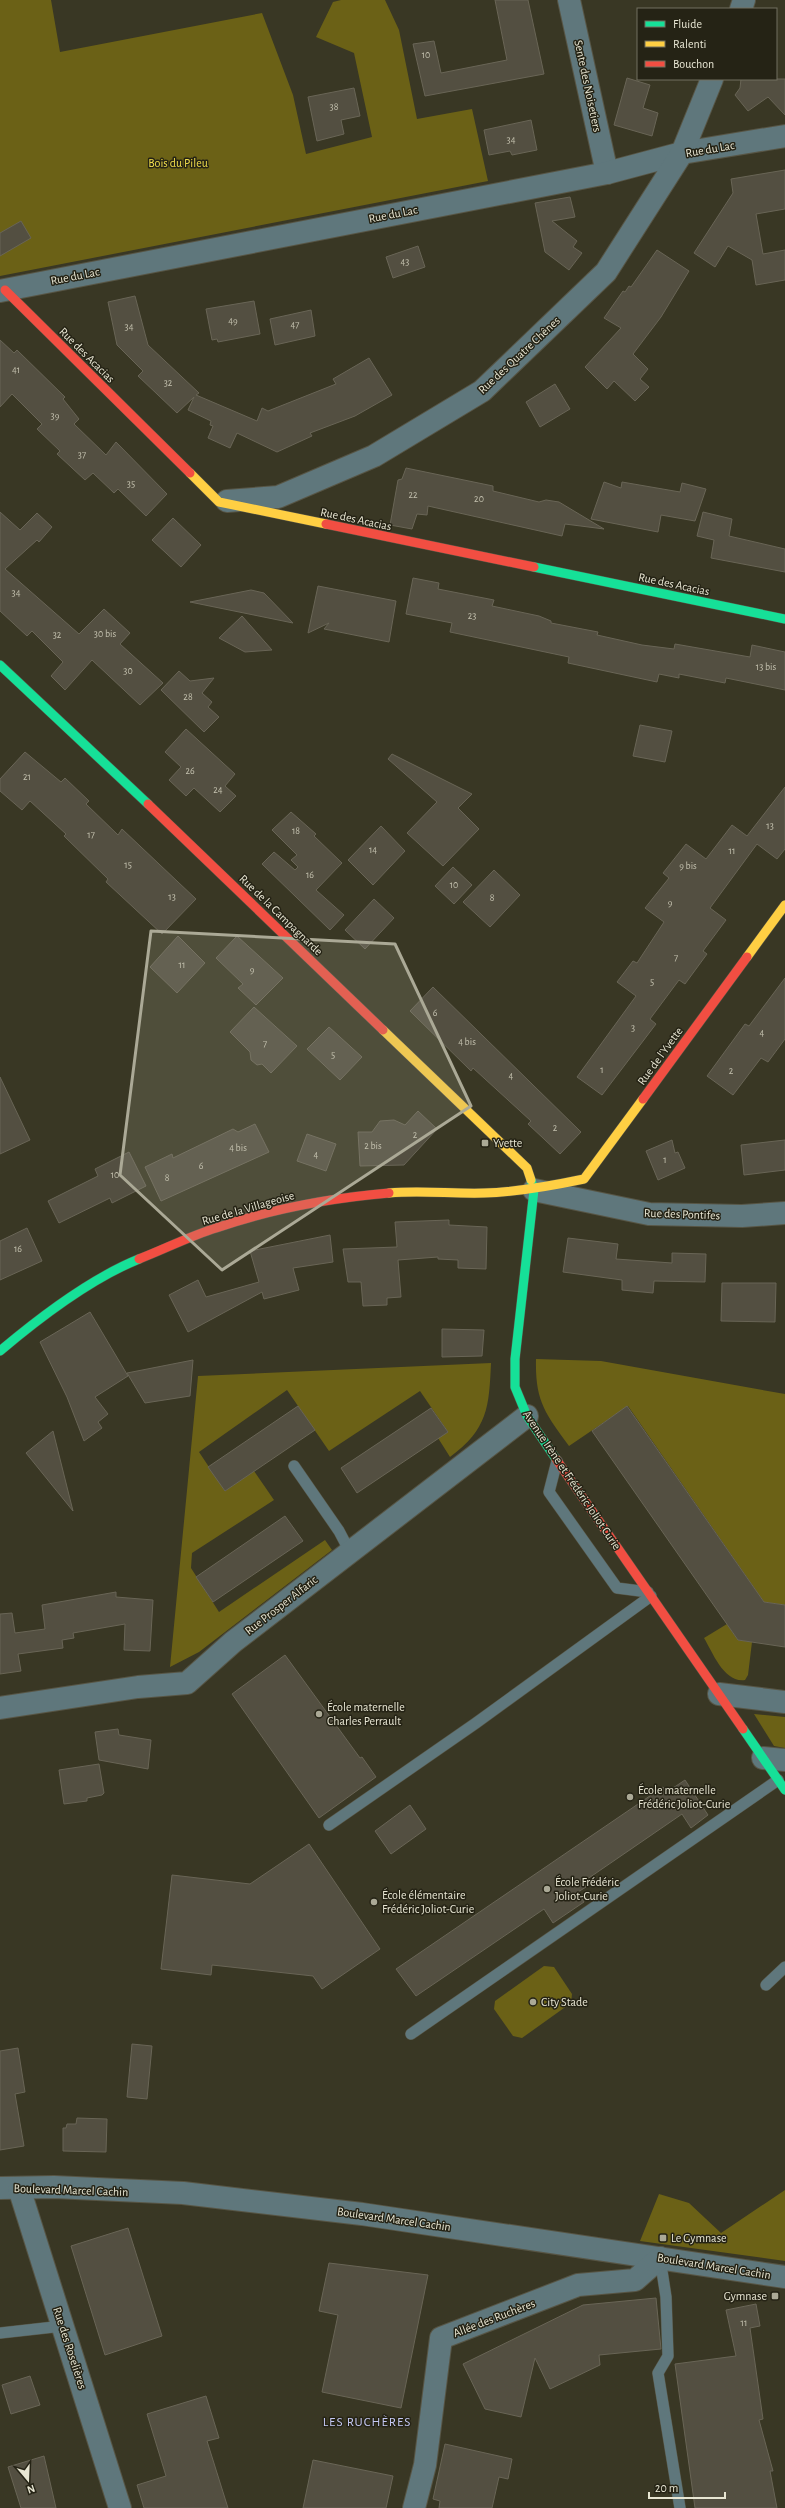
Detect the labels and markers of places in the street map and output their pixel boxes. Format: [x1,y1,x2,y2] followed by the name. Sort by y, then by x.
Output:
[493,1137,522,1149] place label: Yvette
[480,1138,490,1148] marker: Yvette
[327,1700,405,1727] place label: École maternelle Charles Perrault
[314,1709,324,1719] marker: École maternelle Charles Perrault
[638,1783,730,1810] place label: École maternelle Frédéric Joliot-Curie
[625,1792,635,1802] marker: École maternelle Frédéric Joliot-Curie
[555,1875,619,1902] place label: École Frédéric Joliot-Curie
[542,1884,552,1894] marker: École Frédéric Joliot-Curie
[382,1888,474,1915] place label: École élémentaire Frédéric Joliot-Curie
[369,1897,379,1907] marker: École élémentaire Frédéric Joliot-Curie
[541,1996,588,2009] place label: City Stade
[528,1997,538,2007] marker: City Stade
[671,2232,727,2245] place label: Le Gymnase
[658,2233,668,2243] marker: Le Gymnase
[724,2290,767,2303] place label: Gymnase
[770,2291,780,2301] marker: Gymnase

